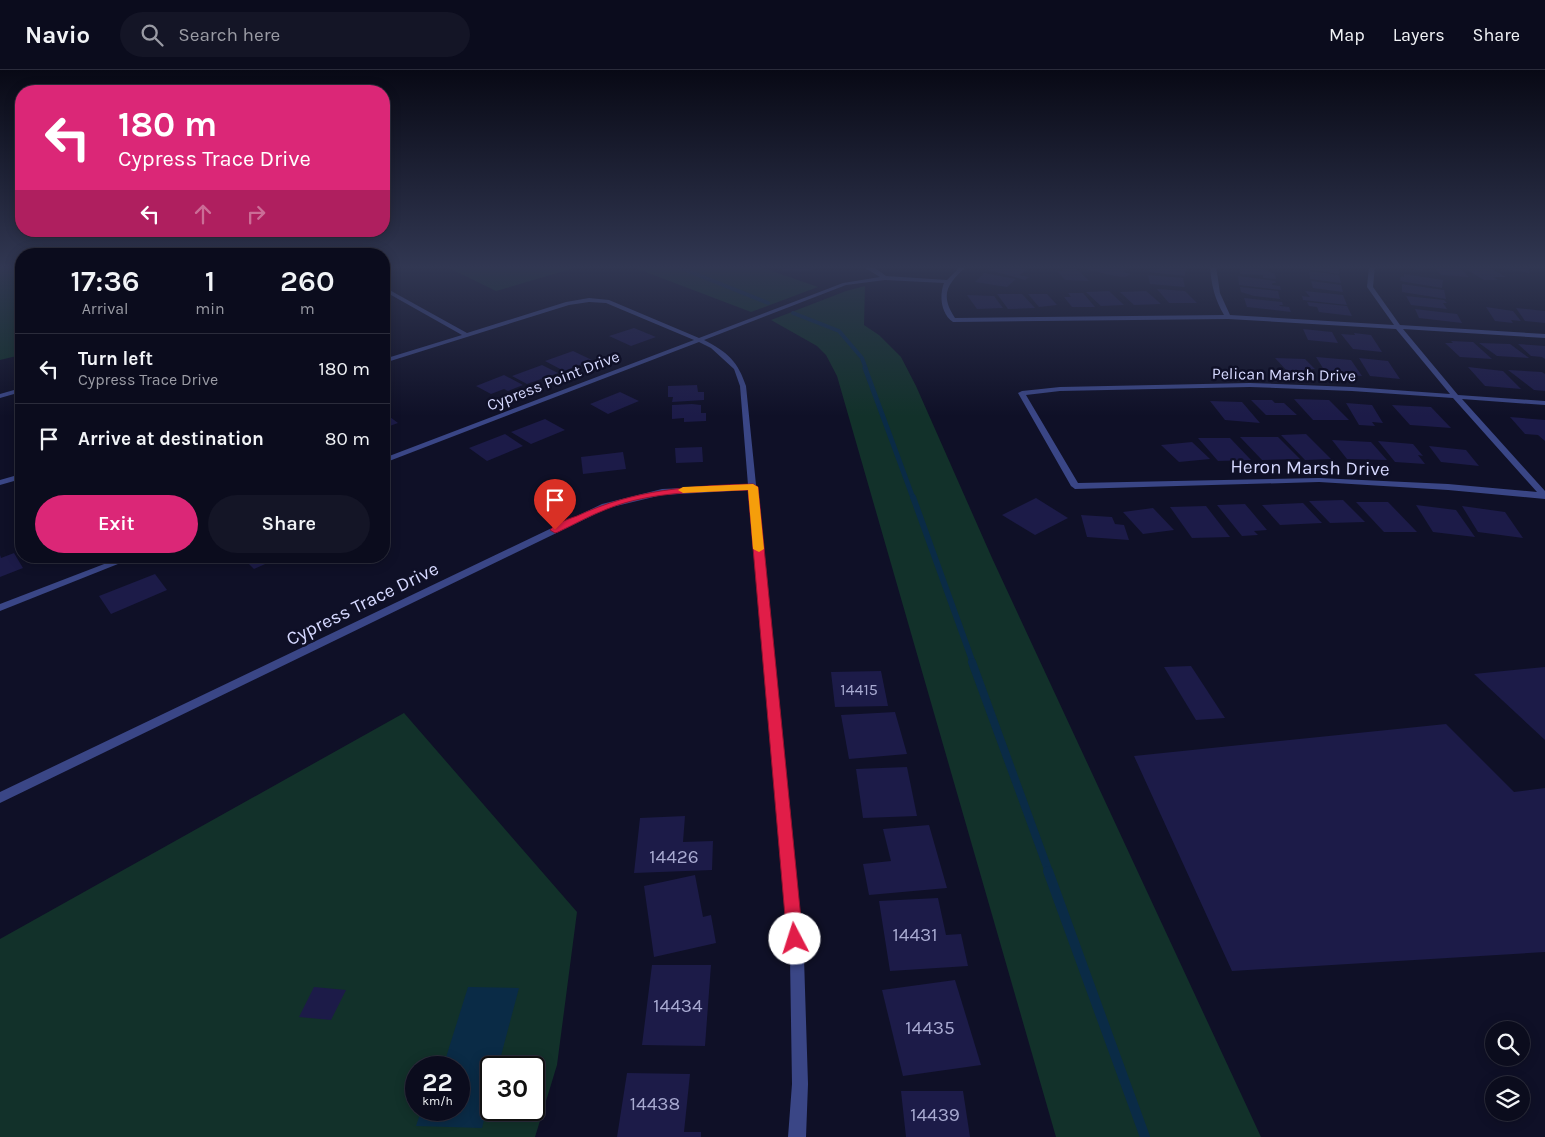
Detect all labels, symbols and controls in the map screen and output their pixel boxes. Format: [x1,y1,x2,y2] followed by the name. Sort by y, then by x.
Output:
[120,12,470,57] search box
[25,21,90,49] text: Navio
[138,21,166,49] icon: search
[178,24,280,46] text: Search here
[1329,24,1365,46] text: Map
[1393,24,1445,46] text: Layers
[1473,24,1520,46] text: Share
[118,104,217,145] text: 180 m
[35,105,100,170] icon: left
[118,146,311,172] text: Cypress Trace Drive
[136,200,164,228] icon: left
[189,200,217,228] icon: ahead
[242,200,270,228] icon: right
[70,263,140,299] text: 17:36
[205,263,215,299] text: 1
[280,263,335,299] text: 260
[82,299,129,318] text: Arrival
[195,299,225,318] text: min
[300,299,315,318] text: m
[484,346,622,414] street label: Cypress Point Drive
[78,348,153,370] text: Turn left
[35,355,63,383] icon: left
[318,358,370,380] text: 180 m
[1212,364,1356,385] street label: Pelican Marsh Drive
[78,370,218,389] text: Cypress Trace Drive
[35,425,63,453] icon: arrive
[78,428,264,450] text: Arrive at destination
[325,428,370,450] text: 80 m
[1230,456,1390,480] street label: Heron Marsh Drive
[534,479,576,530] pin
[541,486,569,514] icon: arrive
[35,495,198,553] button: Exit
[208,495,370,553] button: Share
[283,557,442,650] street label: Cypress Trace Drive
[840,680,878,699] house number: 14415
[649,846,699,868] house number: 14426
[768,912,820,964] position arrow
[892,924,938,946] house number: 14431
[653,995,703,1017] house number: 14434
[905,1017,955,1039] house number: 14435
[1485,1021,1530,1121] map controls
[1485,1021,1530,1066] button: search
[480,1056,545,1121] speed limit sign: 30
[422,1068,453,1097] text: 22
[1485,1076,1530,1121] button: layers
[630,1093,680,1115] house number: 14438
[422,1094,453,1108] text: km/h
[910,1104,960,1126] house number: 14439

